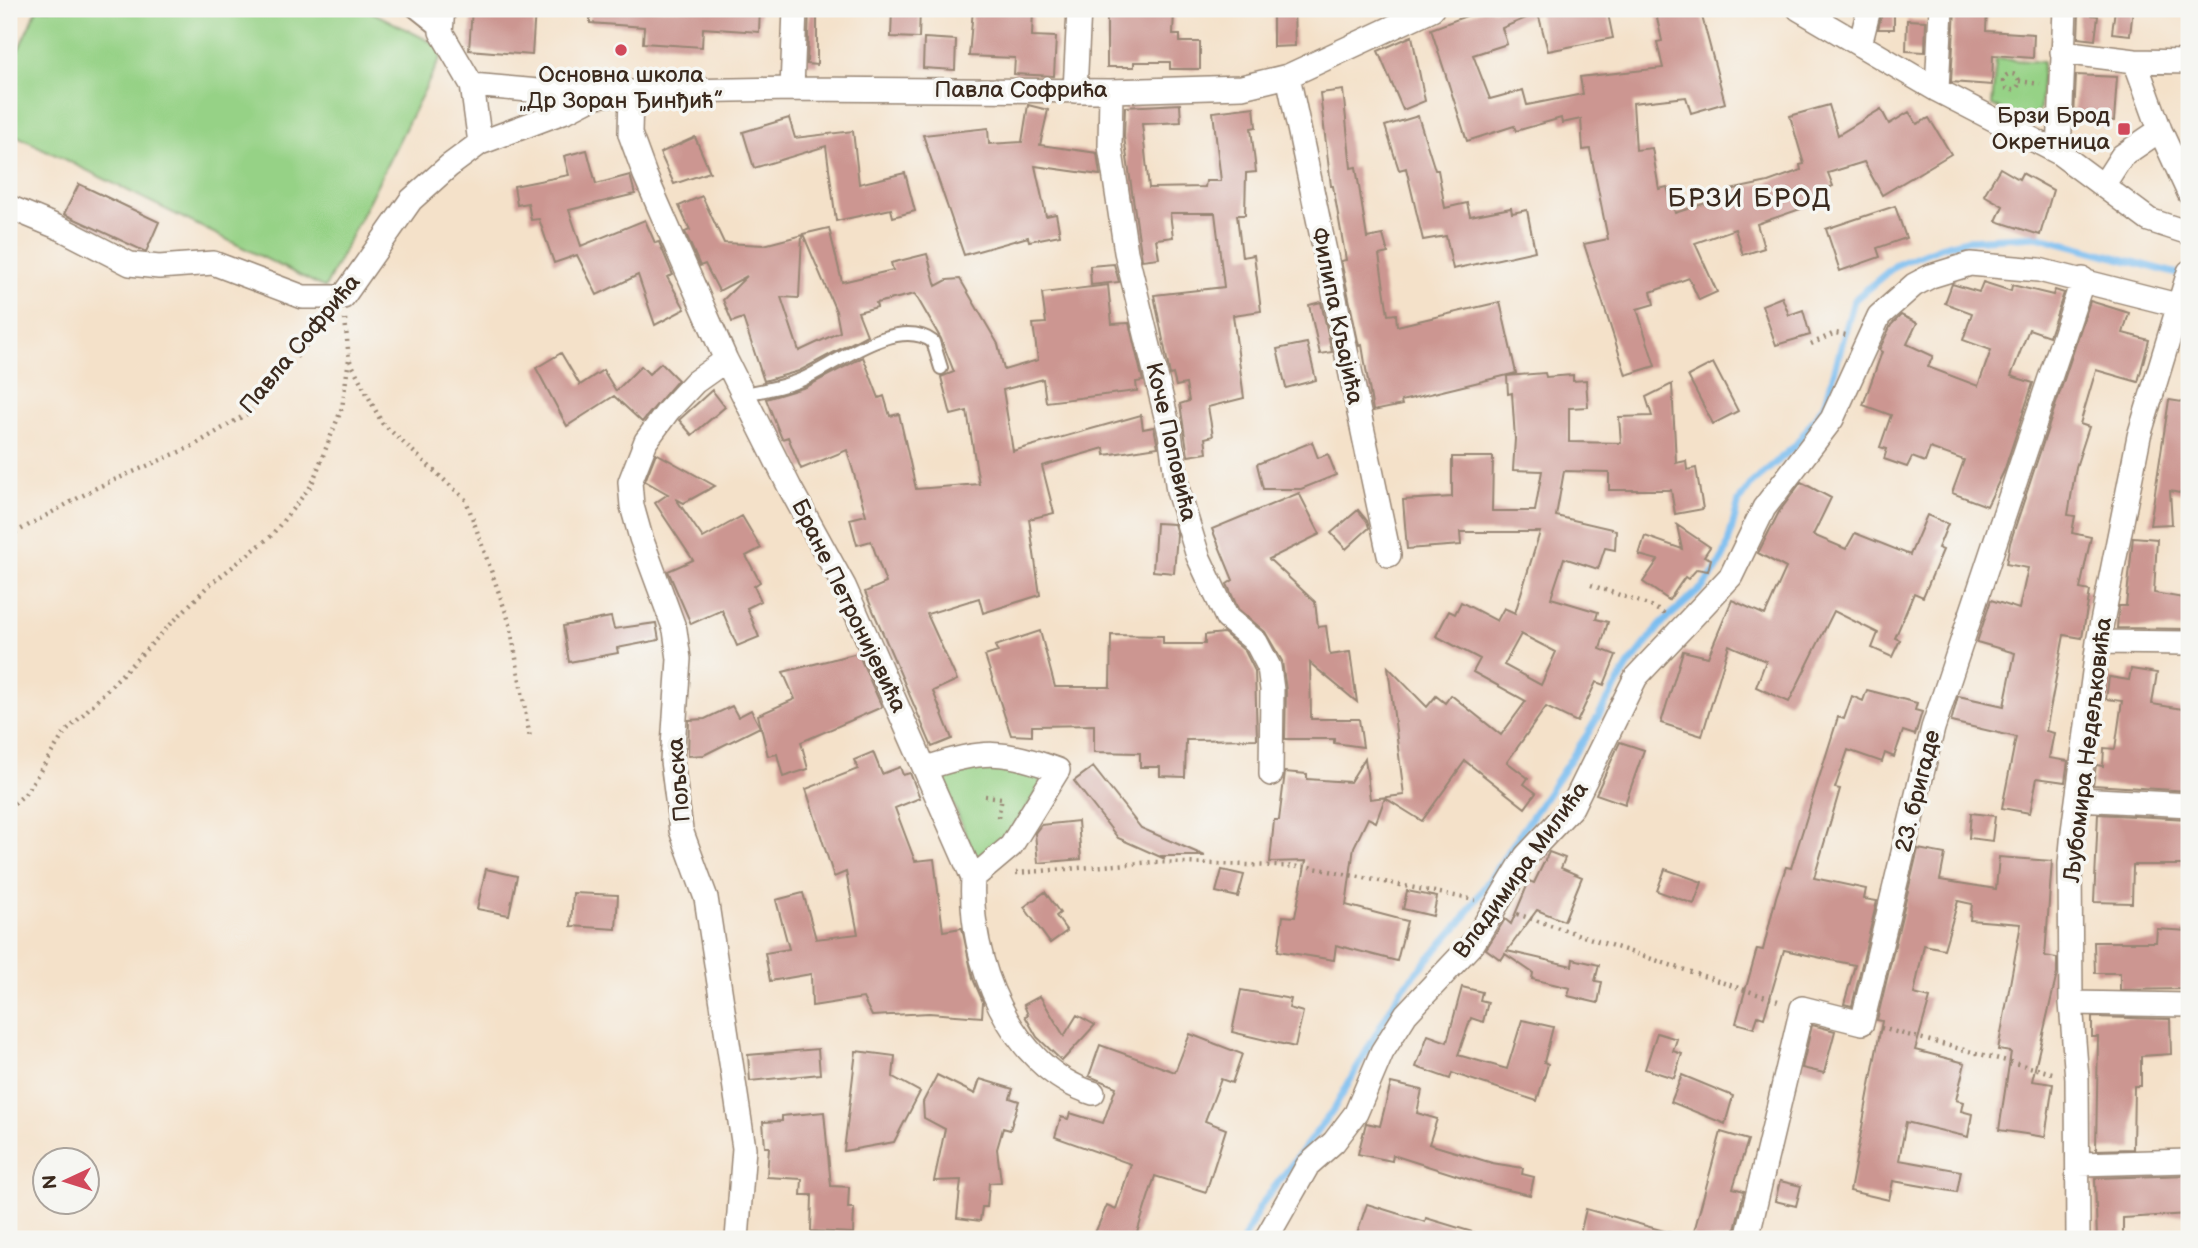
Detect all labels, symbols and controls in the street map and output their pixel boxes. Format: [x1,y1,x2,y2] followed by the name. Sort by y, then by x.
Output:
[613,42,629,58] marker: Основна школа „Др Зоран Ђинђић”
[519,61,723,115] place label: Основна школа „Др Зоран Ђинђић”
[934,76,1108,104] street label: Павла Софрића
[1992,102,2110,156] place label: Брзи Брод Окретница
[2116,121,2132,137] marker: Брзи Брод Окретница
[1668,184,1832,215] district label: БРЗИ БРОД
[1305,225,1370,407] street label: Филипа Кљајића
[234,268,367,419] street label: Павла Софрића
[1139,360,1203,525] street label: Коче Поповића
[785,495,913,718] street label: Бране Петронијевића
[2058,615,2118,885] street label: Љубомира Недељковића
[1889,727,1947,855] street label: 23. бригаде
[661,736,697,823] street label: Пољска
[1447,776,1595,964] street label: Владимира Милића
[32,1146,102,1216] north arrow
[39,1174,63,1190] text: N

